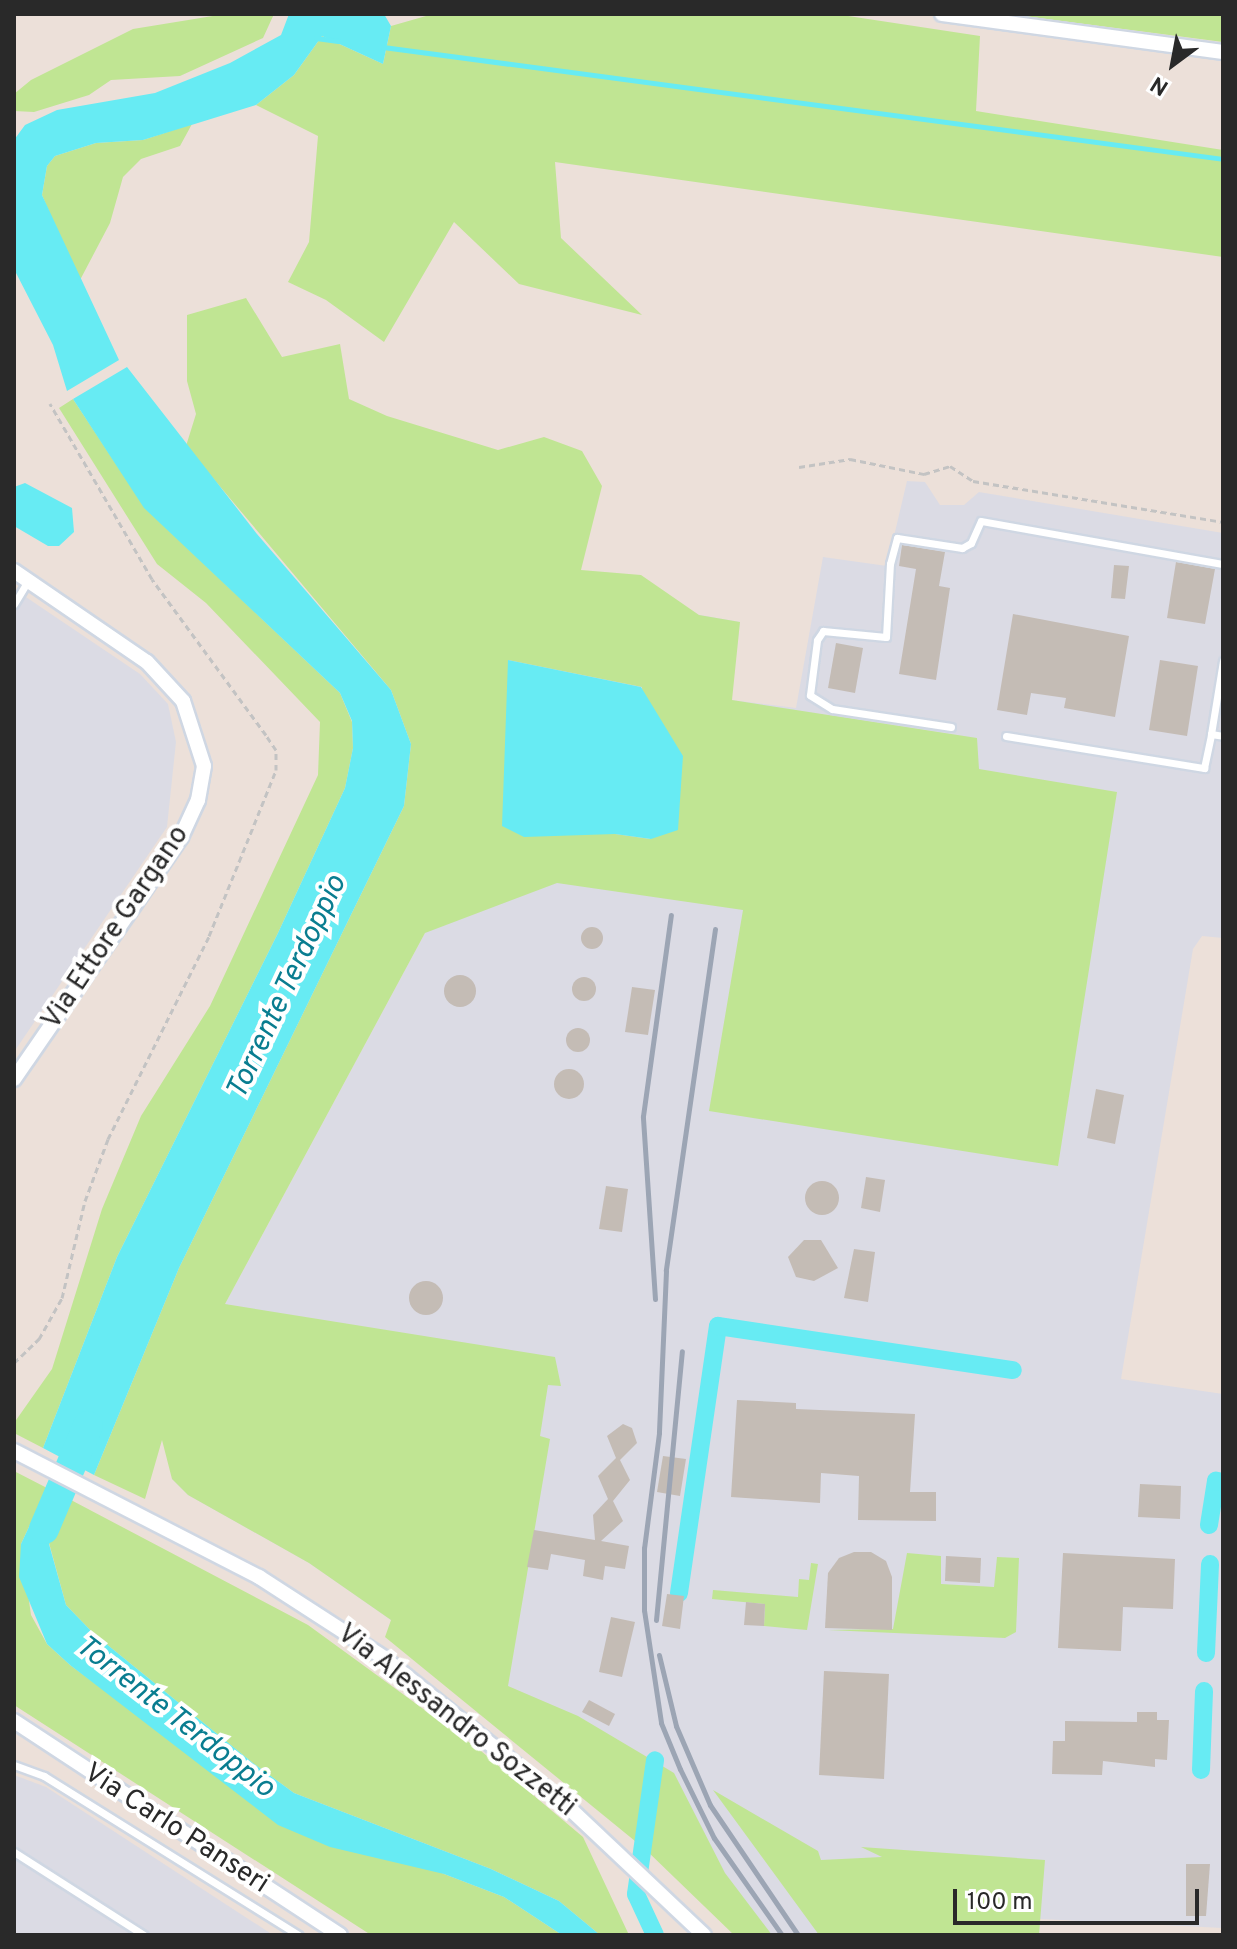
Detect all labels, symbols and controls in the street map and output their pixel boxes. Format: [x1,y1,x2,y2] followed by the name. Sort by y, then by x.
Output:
[1133,24,1213,104] north arrow
[1146,69,1174,100] text: N
[35,820,197,1036] street label: Via Ettore Gargano
[220,870,356,1106] water label: Torrente Terdoppio
[329,1617,583,1825] street label: Via Alessandro Sozzetti
[67,1629,281,1807] water label: Torrente Terdoppio
[77,1757,275,1901] street label: Via Carlo Panseri
[957,1873,1203,1923] scale bar
[967,1888,1033,1918] text: 100 m

